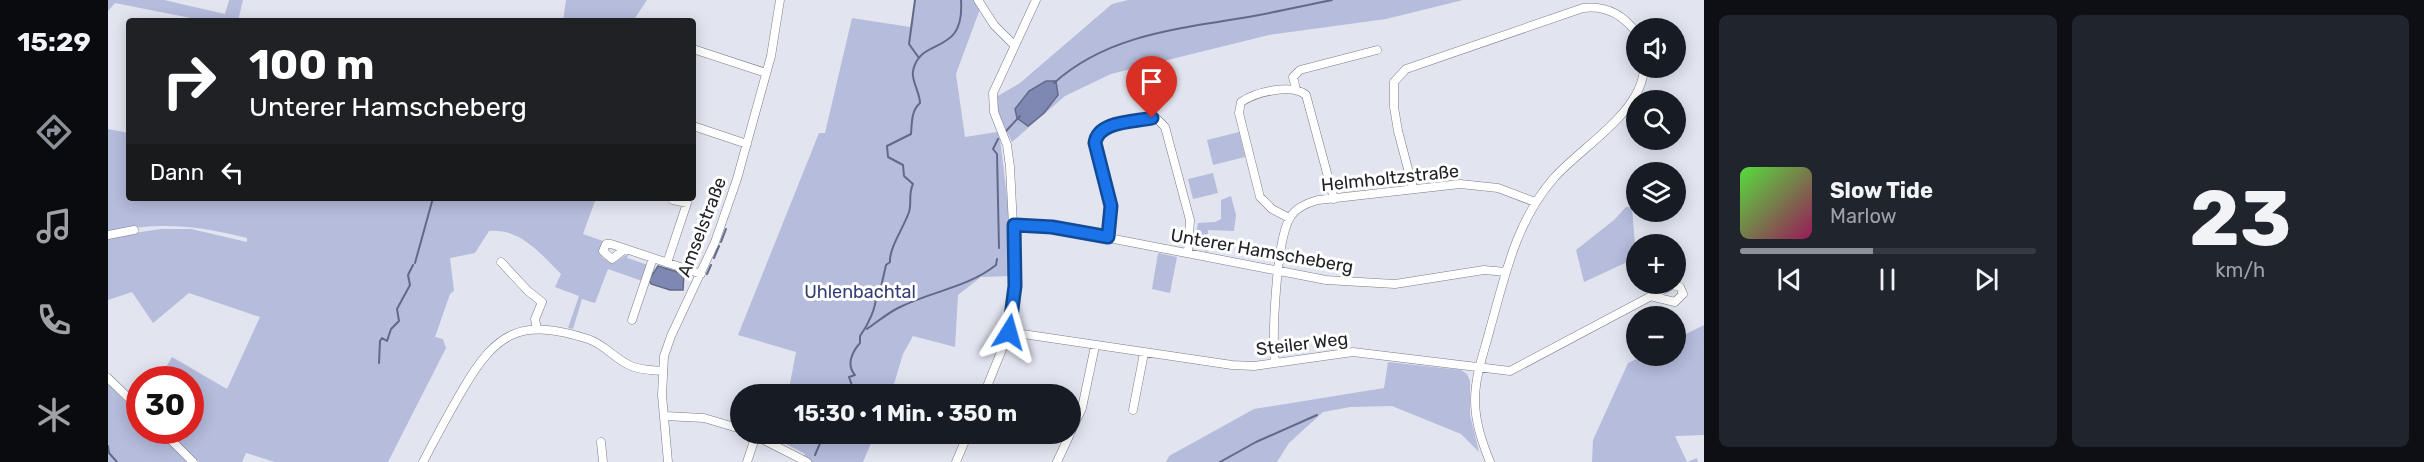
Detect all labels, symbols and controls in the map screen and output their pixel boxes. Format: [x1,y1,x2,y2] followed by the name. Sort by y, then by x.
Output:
[1626,18,1686,366] map controls
[1626,18,1686,78] button: sound
[17,26,91,58] text: 15:29
[249,40,374,90] text: 100 m
[150,42,228,120] icon: right
[1126,56,1177,118] pin
[1135,65,1168,98] icon: arrive
[1626,90,1686,150] button: search
[249,91,527,123] text: Unterer Hamscheberg
[33,111,75,153] icon: directions
[216,156,249,189] icon: left
[150,159,204,186] text: Dann
[1320,160,1460,196] street label: Helmholtzstraße
[1626,162,1686,222] button: layers
[2189,172,2291,265] text: 23
[673,174,731,280] street label: Amselstraße
[1830,177,1933,204] text: Slow Tide
[1830,204,1897,228] text: Marlow
[33,205,75,247] icon: music
[1169,224,1355,278] street label: Unterer Hamscheberg
[1626,234,1686,294] button: +
[2215,258,2265,282] text: km/h
[1773,263,1806,296] icon: previous
[1871,263,1904,296] icon: pause
[1970,263,2003,296] icon: next
[804,281,916,303] park label: Uhlenbachtal
[33,299,75,341] icon: phone
[977,300,1041,364] position arrow
[1626,306,1686,366] button: −
[1255,327,1349,361] street label: Steiler Weg
[126,366,204,444] speed limit sign: 30
[33,394,75,436] icon: climate
[794,400,1017,427] text: 15:30 · 1 Min. · 350 m

